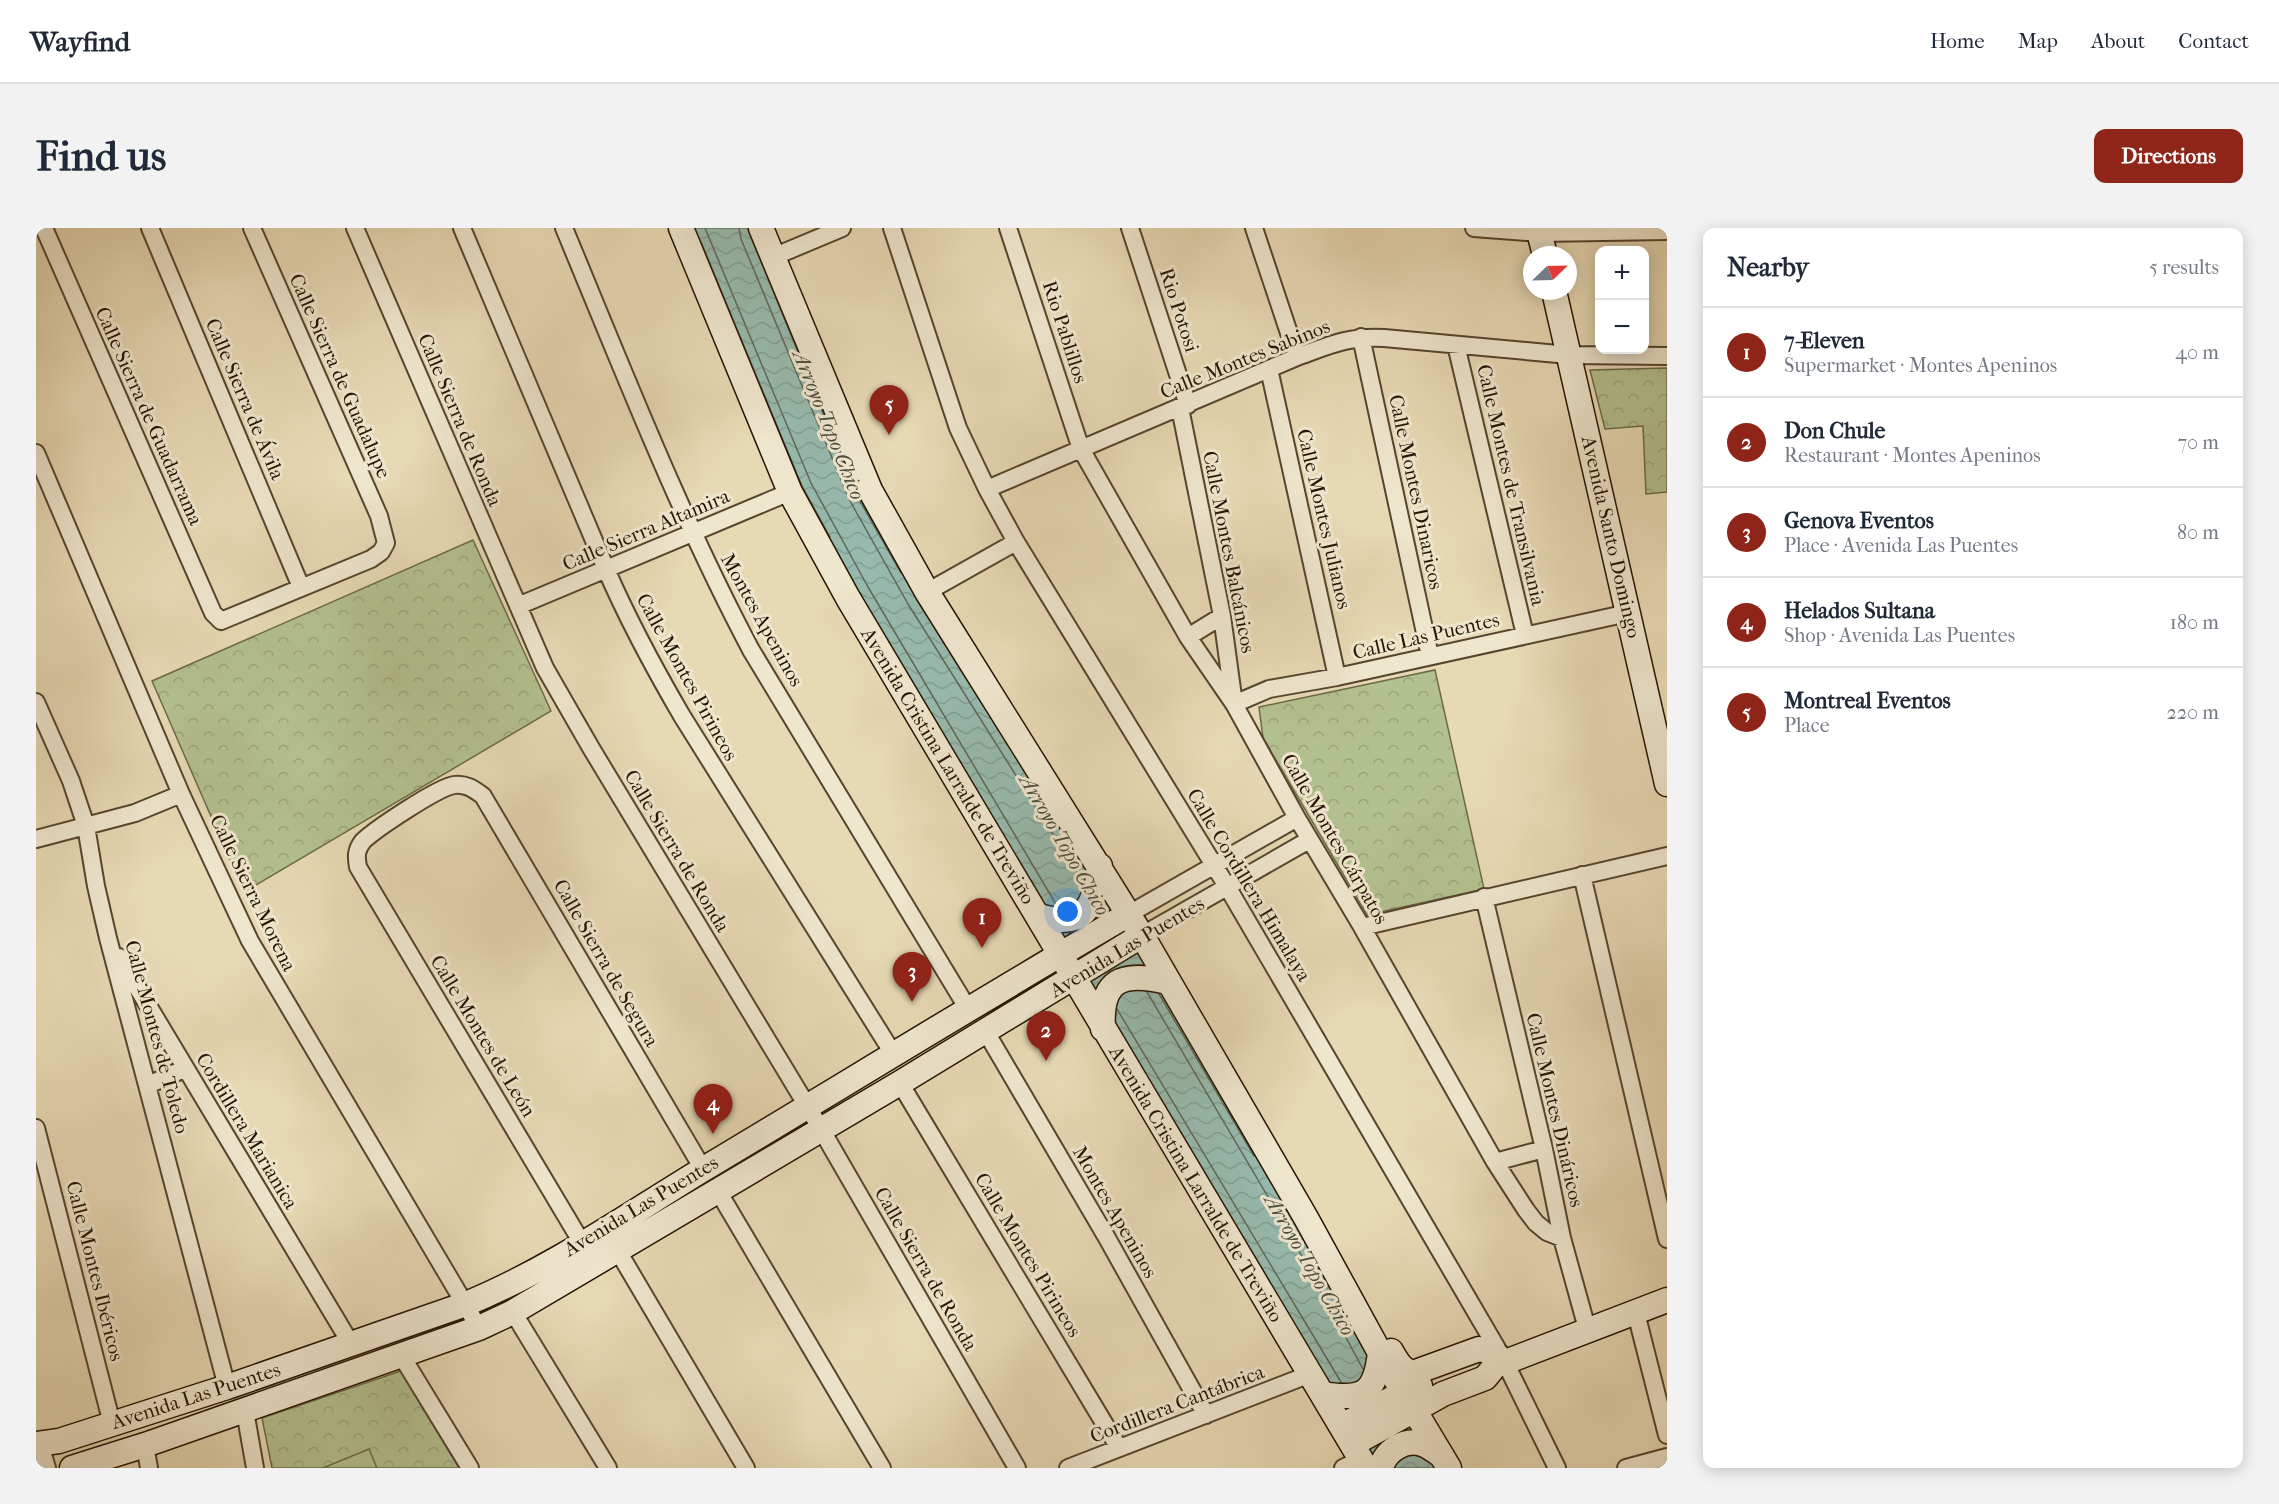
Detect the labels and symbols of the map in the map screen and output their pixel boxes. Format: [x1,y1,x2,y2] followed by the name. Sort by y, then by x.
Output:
[1523,246,1577,300] north arrow
[1155,265,1203,355] street label: Rio Potosi
[284,270,396,482] street label: Calle Sierra de Guadalupe
[1038,278,1092,386] street label: Rio Pablillos
[90,303,208,529] street label: Calle Sierra de Guadarrama
[1157,314,1333,404] street label: Calle Montes Sabinos
[201,315,291,484] street label: Calle Sierra de Ávila
[413,330,507,510] street label: Calle Sierra de Ronda
[787,344,870,503] water label: Arroyo Topo Chico
[1472,362,1550,609] street label: Calle Montes de Transilvania
[870,386,908,435] pin: 5
[1384,392,1448,592] street label: Calle Montes Dinaricos
[1292,427,1356,611] street label: Calle Montes Julianos
[1576,433,1645,640] street label: Avenida Santo Domingo
[1198,449,1260,655] street label: Calle Montes Balcánicos
[559,484,734,576] street label: Calle Sierra Altamira
[716,549,808,691] street label: Montes Apeninos
[632,589,742,765] street label: Calle Montes Pirineos
[1350,608,1502,664] street label: Calle Las Puentes
[856,623,1040,908] street label: Avenida Cristina Larralde de Treviño
[1277,750,1393,928] street label: Calle Montes Cárpatos
[619,766,735,937] street label: Calle Sierra de Ronda
[1013,768,1115,920] water label: Arroyo Topo Chico
[1182,784,1316,986] street label: Calle Cordillera Himalaya
[205,811,301,976] street label: Calle Sierra Morena
[549,875,664,1052] street label: Calle Sierra de Segura
[1045,892,1208,1003] street label: Avenida Las Puentes
[1053,897,1082,926] your location
[962,898,1002,948] pin: 1
[120,938,194,1136] street label: Calle Montes de Toledo
[426,951,541,1121] street label: Calle Montes de León
[892,952,932,1002] pin: 3
[1521,1011,1589,1209] street label: Calle Montes Dináricos
[1026,1012,1066,1061] pin: 2
[1104,1041,1288,1326] street label: Avenida Cristina Larralde de Treviño
[191,1049,303,1214] street label: Cordillera Marianica
[694,1084,732,1134] pin: 4
[1068,1142,1162,1282] street label: Montes Apeninos
[559,1151,722,1262] street label: Avenida Las Puentes
[970,1169,1086,1341] street label: Calle Montes Pirineos
[61,1179,129,1363] street label: Calle Montes Ibéricos
[870,1183,983,1356] street label: Calle Sierra de Ronda
[1258,1188,1360,1340] water label: Arroyo Topo Chico
[108,1358,283,1434] street label: Avenida Las Puentes
[1087,1360,1268,1448] street label: Cordillera Cantábrica

